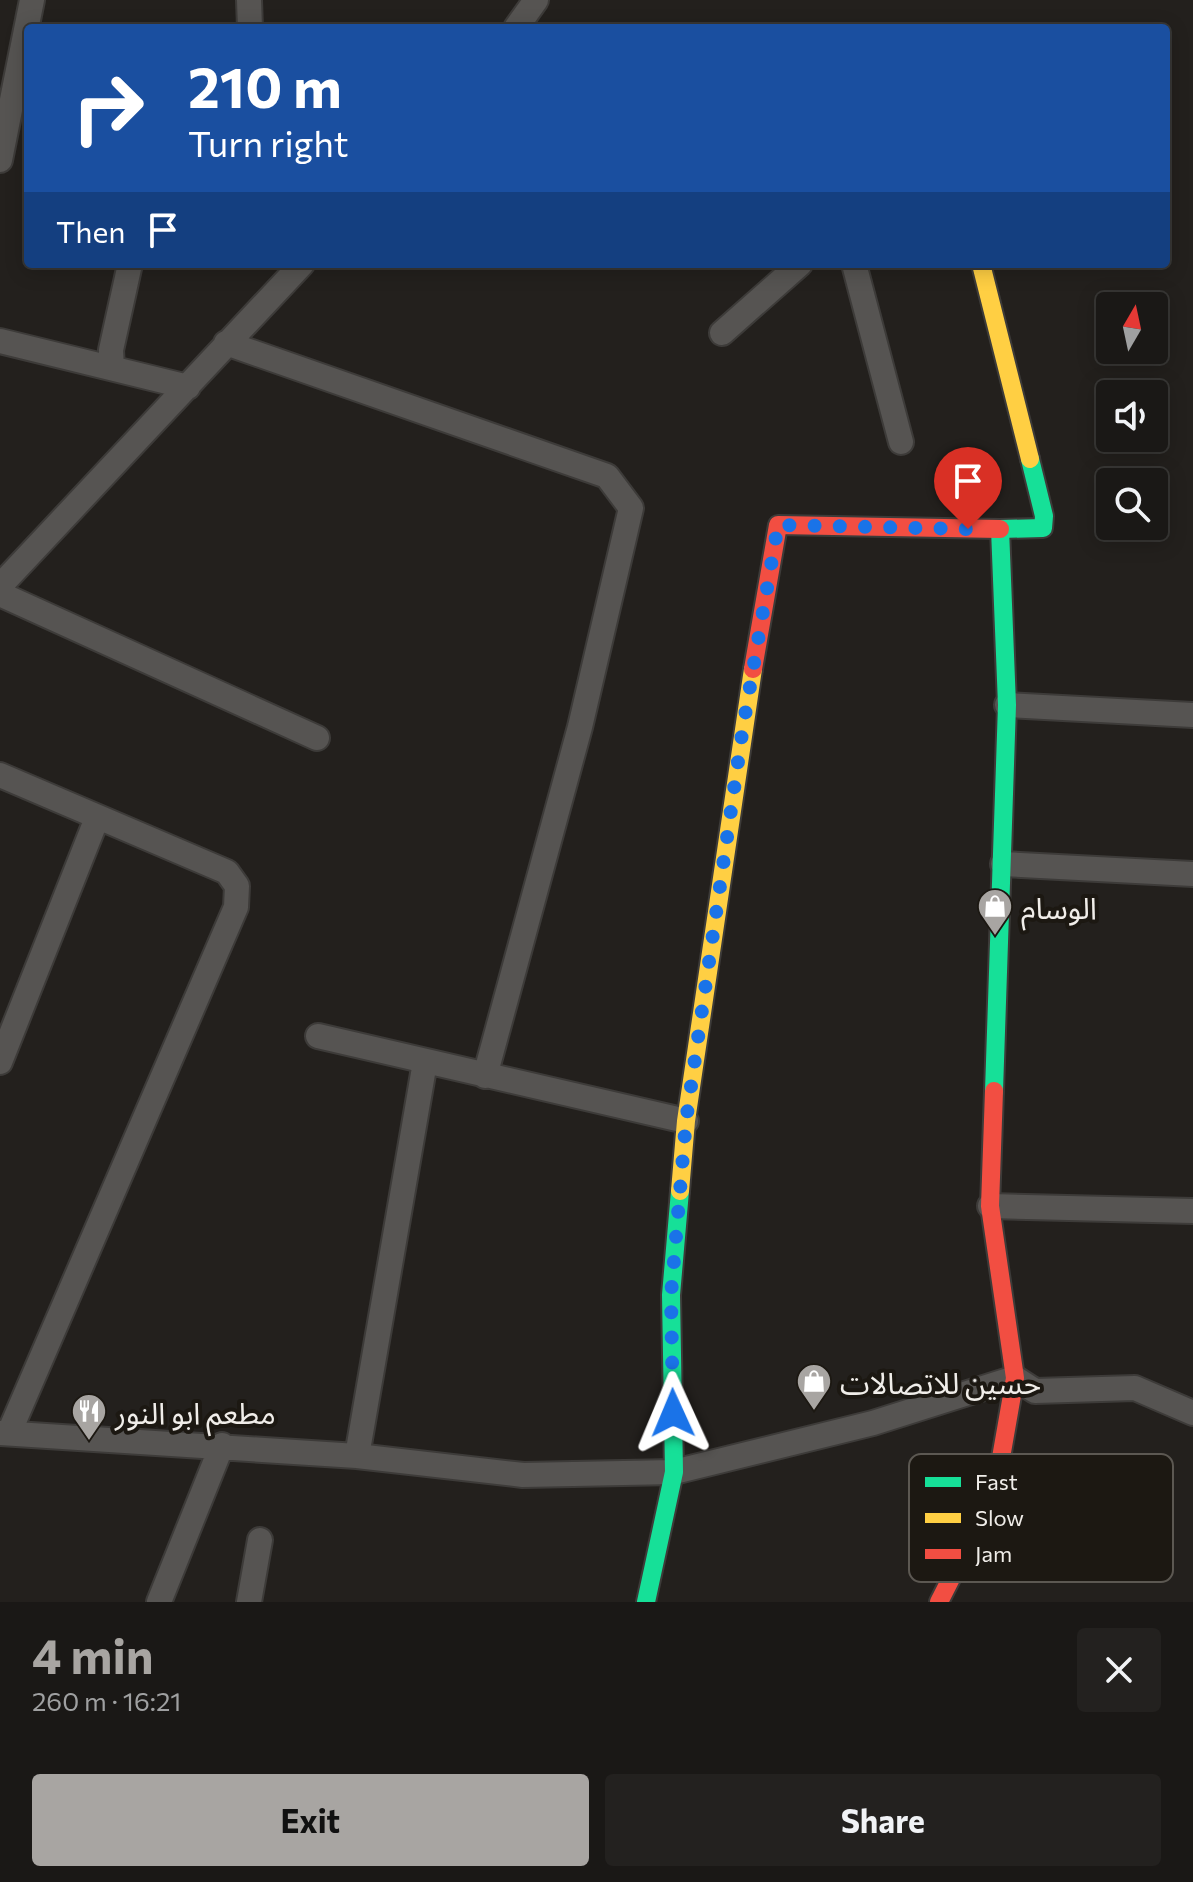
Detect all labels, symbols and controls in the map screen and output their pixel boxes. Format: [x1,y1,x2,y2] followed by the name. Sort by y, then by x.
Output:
[188,51,342,120] text: 210 m
[56,56,160,160] icon: right
[188,120,349,164] text: Turn right
[141,208,185,252] icon: arrive
[56,212,125,249] text: Then
[1096,292,1168,364] north arrow
[1096,292,1168,540] map controls
[1096,380,1168,452] button: sound
[934,447,1002,529] pin
[946,459,990,503] icon: arrive
[1096,468,1168,540] button: search
[976,887,1014,937] shop icon: الوسام
[1021,888,1097,931] place label: الوسام
[795,1362,833,1412] shop icon: حسين للاتصالات
[840,1363,1041,1401] place label: حسين للاتصالات
[631,1371,715,1455] position arrow
[70,1392,108,1442] restaurant icon: مطعم ابو النور
[114,1393,276,1437] place label: مطعم ابو النور
[909,1454,1173,1582] legend
[975,1468,1018,1495] text: Fast
[975,1504,1024,1531] text: Slow
[975,1540,1012,1567] text: Jam
[32,1625,154,1684] text: 4 min
[1077,1628,1161,1712] button: close
[32,1685,181,1716] text: 260 m · 16:21
[32,1774,589,1866] button: Exit
[605,1774,1161,1866] button: Share

